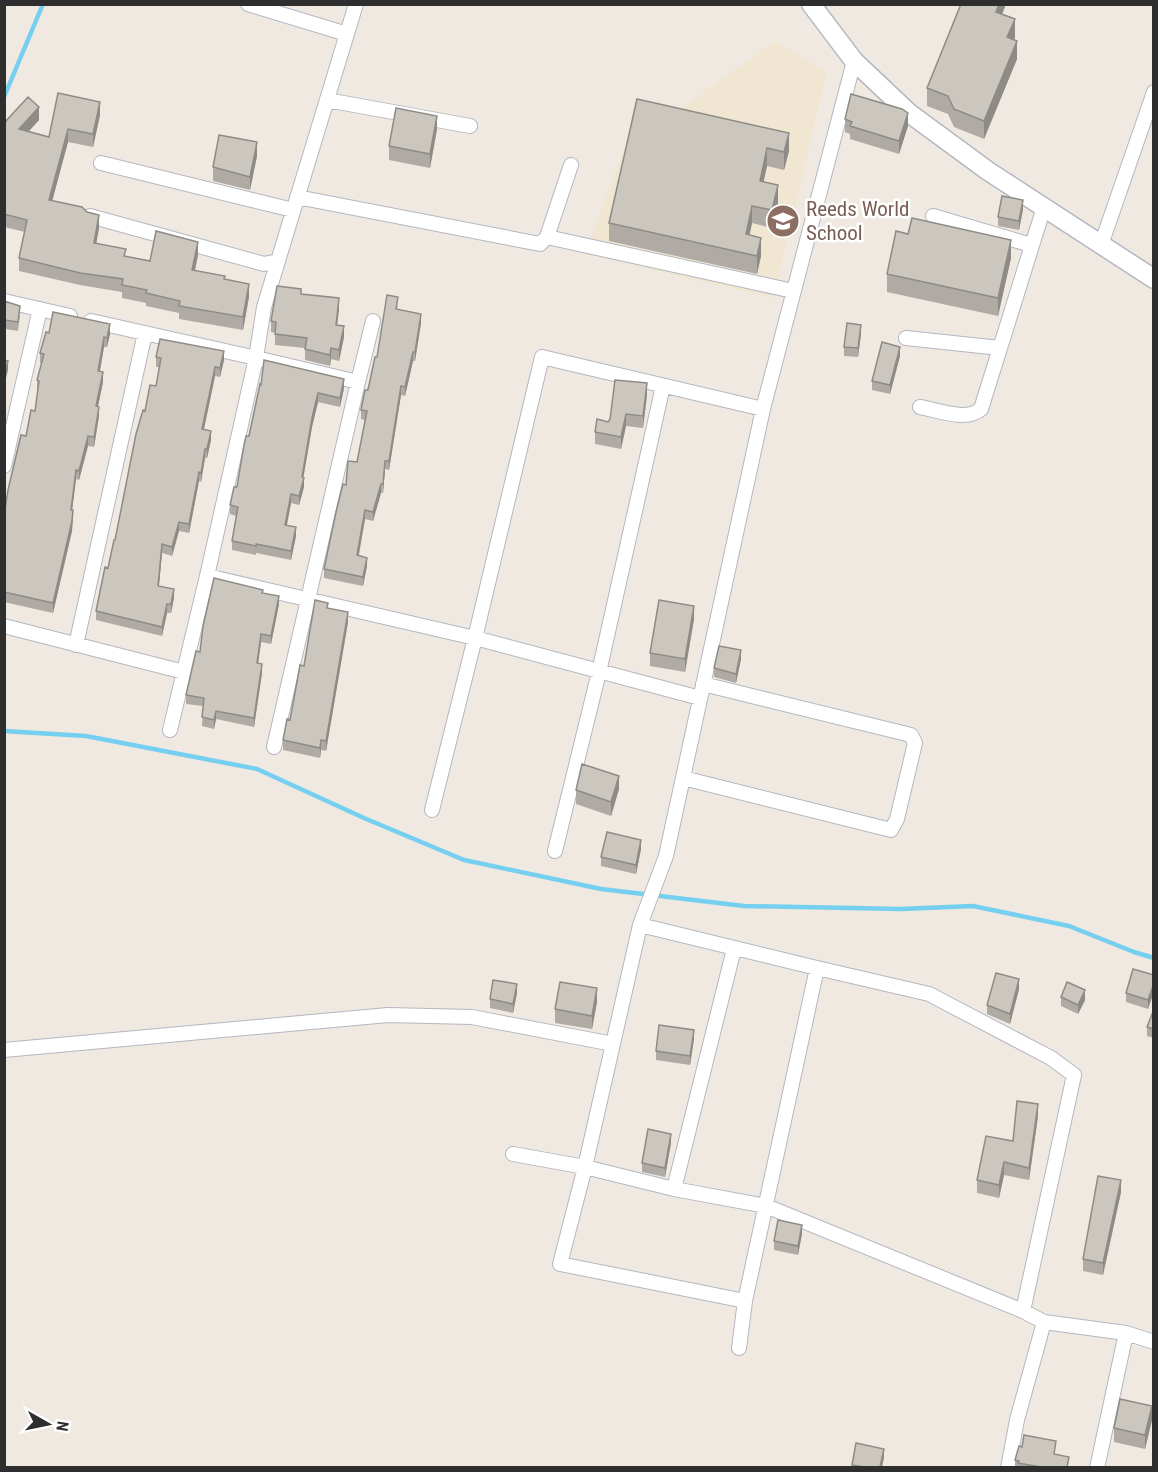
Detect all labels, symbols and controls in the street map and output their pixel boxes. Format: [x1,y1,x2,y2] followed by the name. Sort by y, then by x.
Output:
[806,197,910,245] place label: Reeds World School
[765,203,801,239] school or university icon: Reeds World School
[18,1394,78,1454] north arrow
[52,1420,72,1433] text: N

